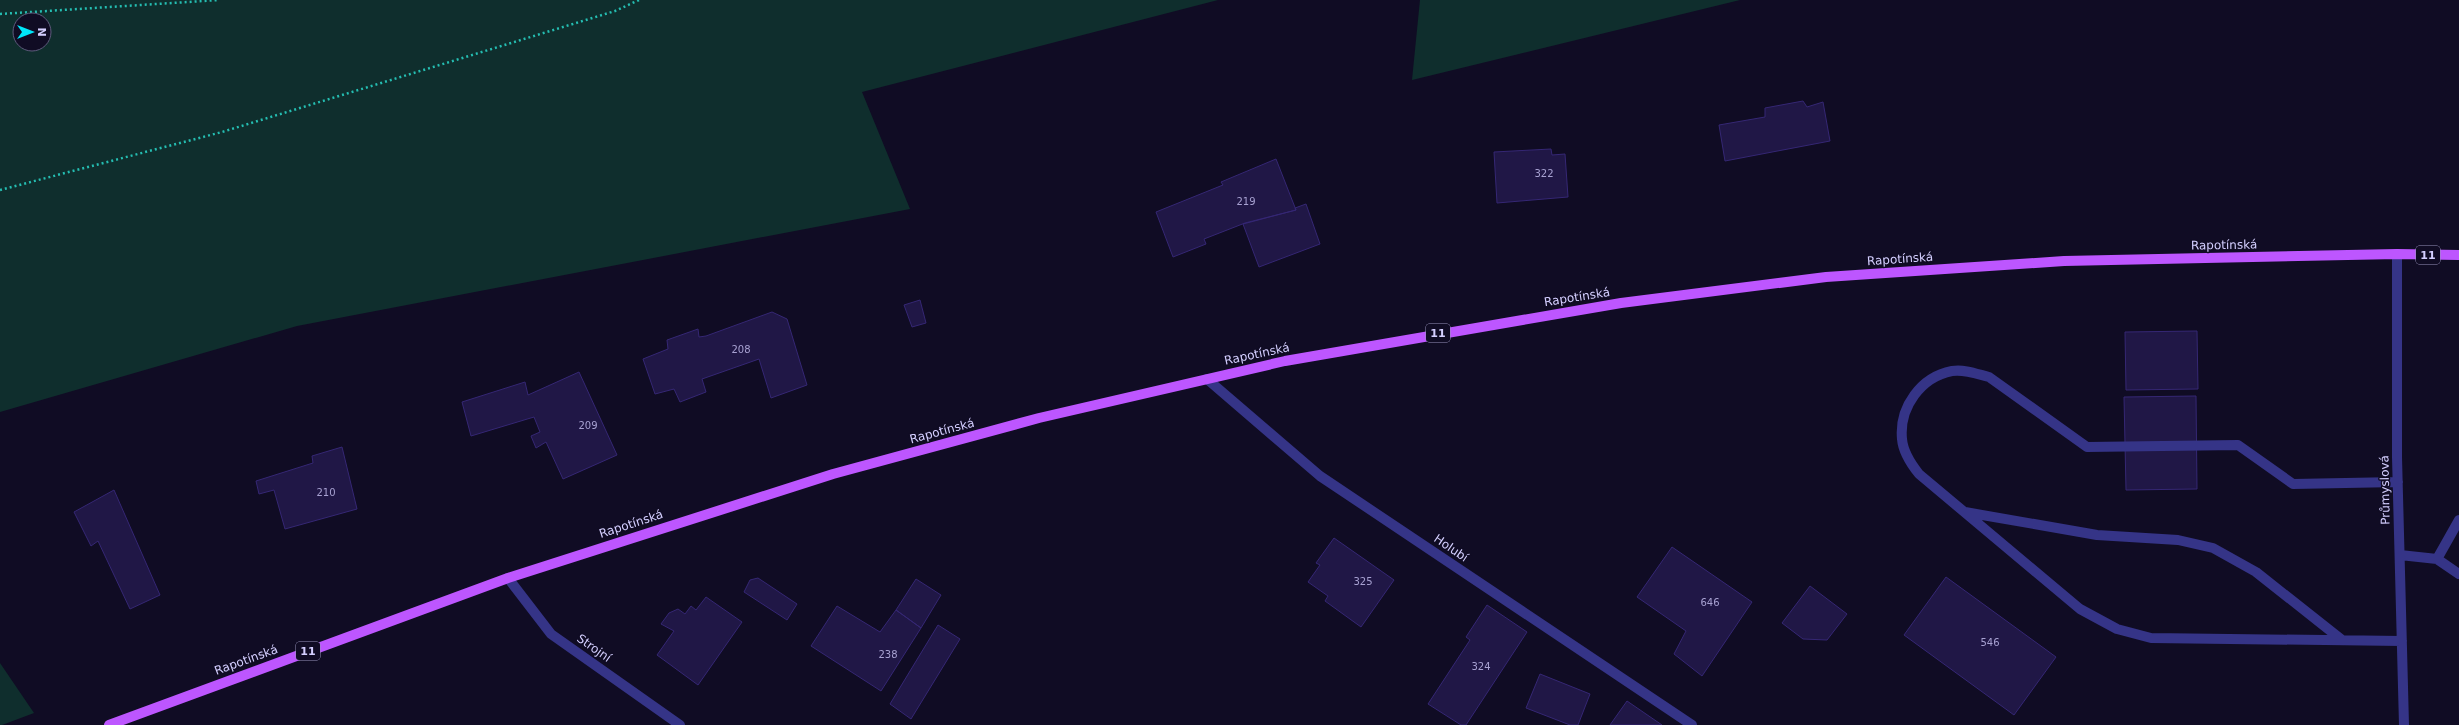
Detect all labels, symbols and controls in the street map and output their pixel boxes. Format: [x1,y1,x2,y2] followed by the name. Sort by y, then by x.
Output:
[12,12,52,52] north arrow
[35,27,48,37] text: N
[1534,168,1554,179] house number: 322
[1236,196,1256,207] house number: 219
[2191,237,2257,253] street label: Rapotínská
[2416,246,2440,264] road number: 11
[1866,250,1934,268] street label: Rapotínská
[1543,285,1611,309] street label: Rapotínská
[1426,324,1450,342] road number: 11
[1223,340,1291,368] street label: Rapotínská
[731,344,751,355] house number: 208
[908,416,976,446] street label: Rapotínská
[578,420,598,431] house number: 209
[2377,455,2393,525] street label: Průmyslová
[316,487,336,498] house number: 210
[597,507,665,541] street label: Rapotínská
[1431,531,1471,565] street label: Holubí
[1353,576,1373,587] house number: 325
[1700,597,1720,608] house number: 646
[574,631,614,665] street label: Strojní
[1980,637,2000,648] house number: 546
[212,642,280,678] street label: Rapotínská
[296,642,320,660] road number: 11
[878,649,898,660] house number: 238
[1471,661,1491,672] house number: 324

